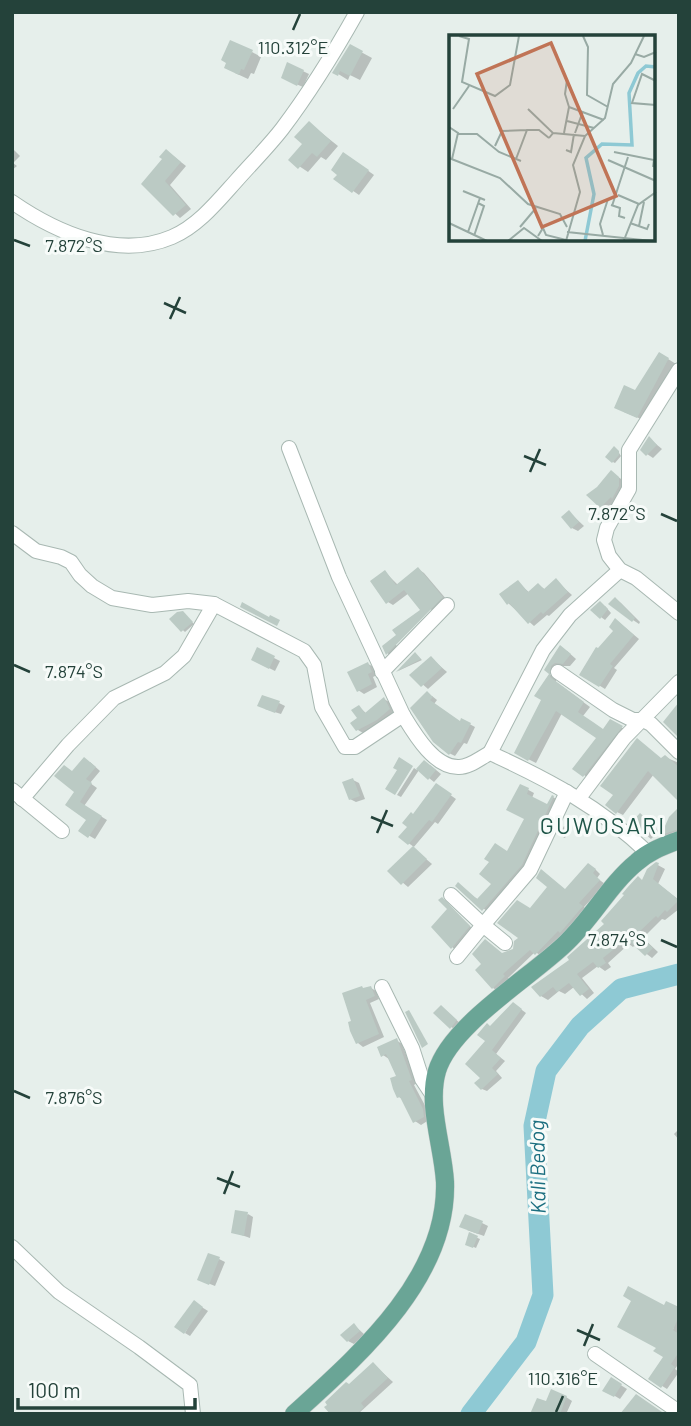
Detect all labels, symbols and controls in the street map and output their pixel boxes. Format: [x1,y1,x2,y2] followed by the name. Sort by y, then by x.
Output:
[449,35,656,242] inset map
[258,36,328,58] text: 110.312°E
[45,234,103,256] text: 7.872°S
[588,502,646,524] text: 7.872°S
[45,660,103,682] text: 7.874°S
[540,811,666,839] district label: GUWOSARI
[588,928,646,950] text: 7.874°S
[45,1086,103,1108] text: 7.876°S
[523,1120,550,1214] water label: Kali Bedog
[18,1366,194,1410] scale bar
[528,1367,598,1389] text: 110.316°E
[28,1377,81,1402] text: 100 m

